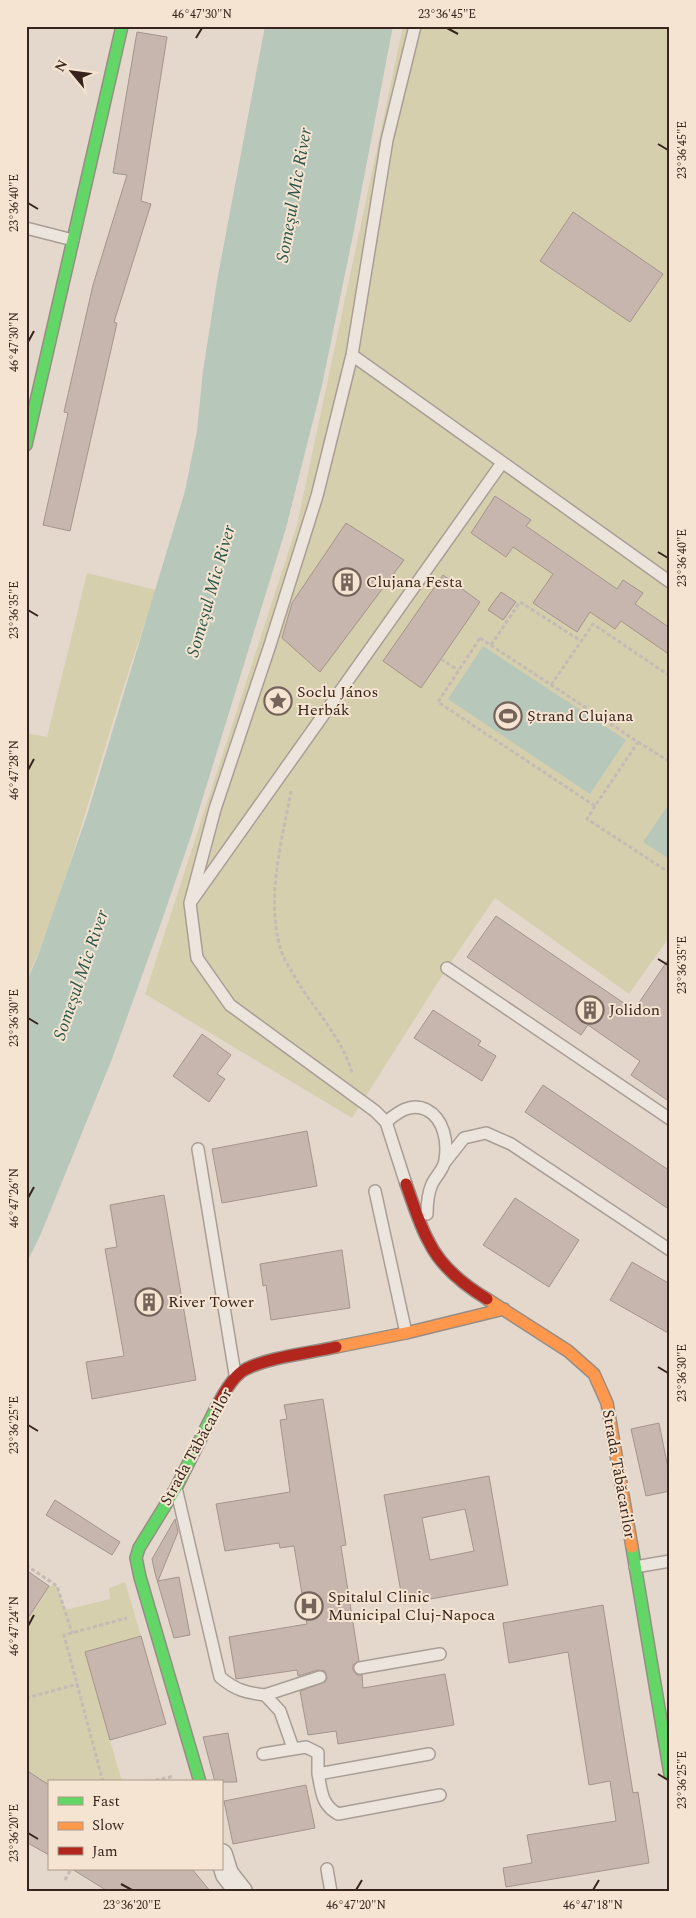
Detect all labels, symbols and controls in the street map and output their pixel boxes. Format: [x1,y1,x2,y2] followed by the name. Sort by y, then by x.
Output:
[172,5,232,24] text: 46°47'30"N
[418,5,476,24] text: 23°36'45"E
[48,48,98,98] north arrow
[49,56,73,76] text: N
[673,121,692,179] text: 23°36'45"E
[269,125,319,264] water label: Someşul Mic River
[5,174,24,232] text: 23°36'40"E
[5,312,24,372] text: 46°47'30"N
[179,521,243,660] water label: Someşul Mic River
[673,529,692,587] text: 23°36'40"E
[332,567,362,597] building icon: Clujana Festa
[366,570,463,594] place label: Clujana Festa
[5,581,24,639] text: 23°36'35"E
[297,680,378,722] place label: Soclu János Herbák
[263,686,293,716] place icon: Soclu János Herbák
[493,701,523,731] sports icon: Ștrand Clujana
[527,704,633,728] place label: Ștrand Clujana
[5,740,24,800] text: 46°47'28"N
[46,905,116,1044] water label: Someşul Mic River
[673,936,692,994] text: 23°36'35"E
[5,989,24,1047] text: 23°36'30"E
[575,995,605,1025] building icon: Jolidon
[609,998,660,1022] place label: Jolidon
[5,1168,24,1228] text: 46°47'26"N
[134,1287,164,1317] building icon: River Tower
[168,1290,254,1314] place label: River Tower
[673,1344,692,1402] text: 23°36'30"E
[154,1384,238,1510] street label: Strada Tăbăcarilor
[5,1396,24,1454] text: 23°36'25"E
[596,1407,642,1541] street label: Strada Tăbăcarilor
[328,1585,495,1627] place label: Spitalul Clinic Municipal Cluj-Napoca
[294,1591,324,1621] hospital icon: Spitalul Clinic Municipal Cluj-Napoca
[5,1596,24,1656] text: 46°47'24"N
[673,1751,692,1809] text: 23°36'25"E
[48,1780,222,1870] legend
[92,1790,120,1813] text: Fast
[5,1804,24,1862] text: 23°36'20"E
[92,1814,124,1837] text: Slow
[92,1840,118,1863] text: Jam
[103,1896,161,1915] text: 23°36'20"E
[326,1896,386,1915] text: 46°47'20"N
[563,1896,623,1915] text: 46°47'18"N

